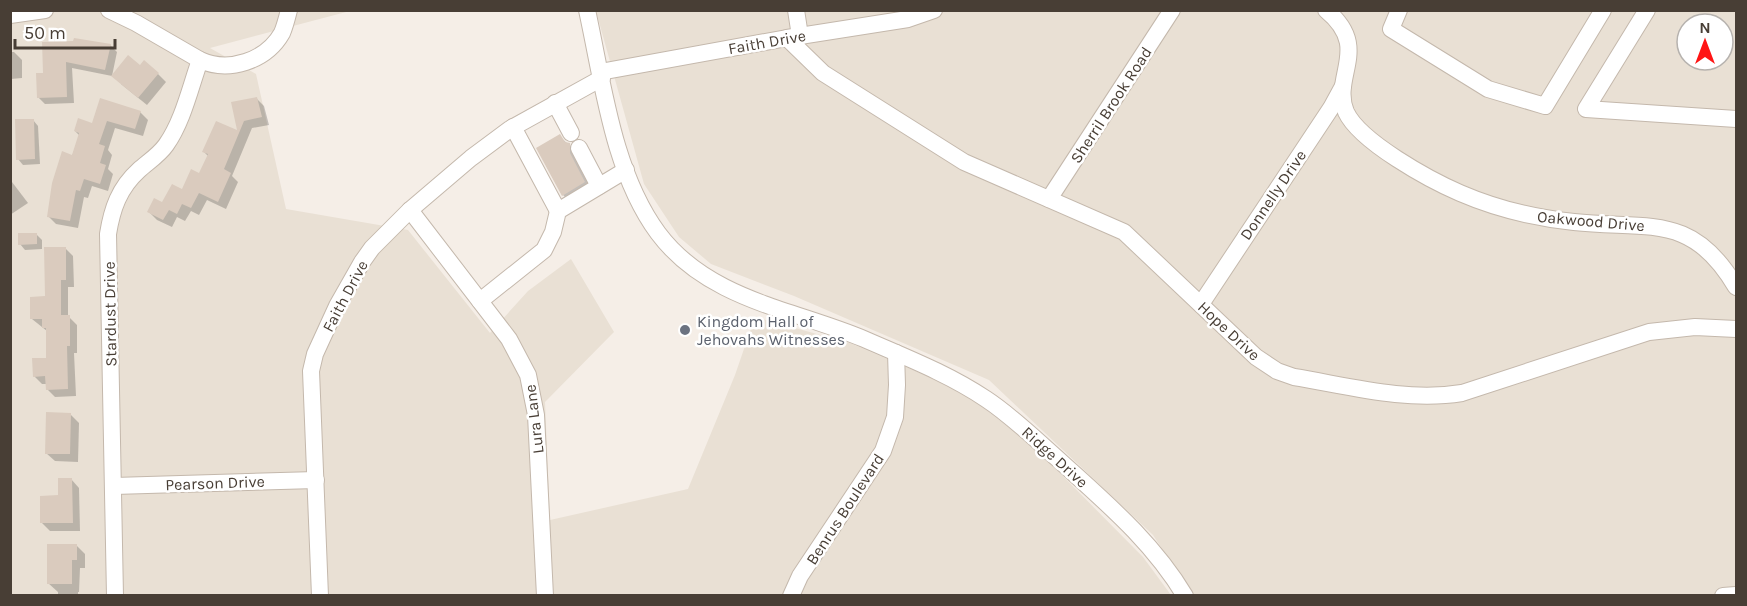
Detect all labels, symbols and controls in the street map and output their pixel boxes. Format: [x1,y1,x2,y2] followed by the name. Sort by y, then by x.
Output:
[15,12,116,50] scale bar
[1675,12,1735,72] north arrow
[1699,18,1711,37] text: N
[24,22,66,44] text: 50 m
[727,26,807,58] street label: Faith Drive
[1066,43,1156,167] street label: Sherril Brook Road
[1236,146,1310,244] street label: Donnelly Drive
[1536,207,1646,235] street label: Oakwood Drive
[318,257,372,335] street label: Faith Drive
[100,261,120,367] street label: Stardust Drive
[1194,297,1264,365] street label: Hope Drive
[697,312,845,349] place label: Kingdom Hall of Jehovahs Witnesses
[678,323,692,337] marker: Kingdom Hall of Jehovahs Witnesses
[520,383,548,455] street label: Lura Lane
[1018,422,1092,492] street label: Ridge Drive
[802,450,888,568] street label: Benrus Boulevard
[165,472,265,494] street label: Pearson Drive

